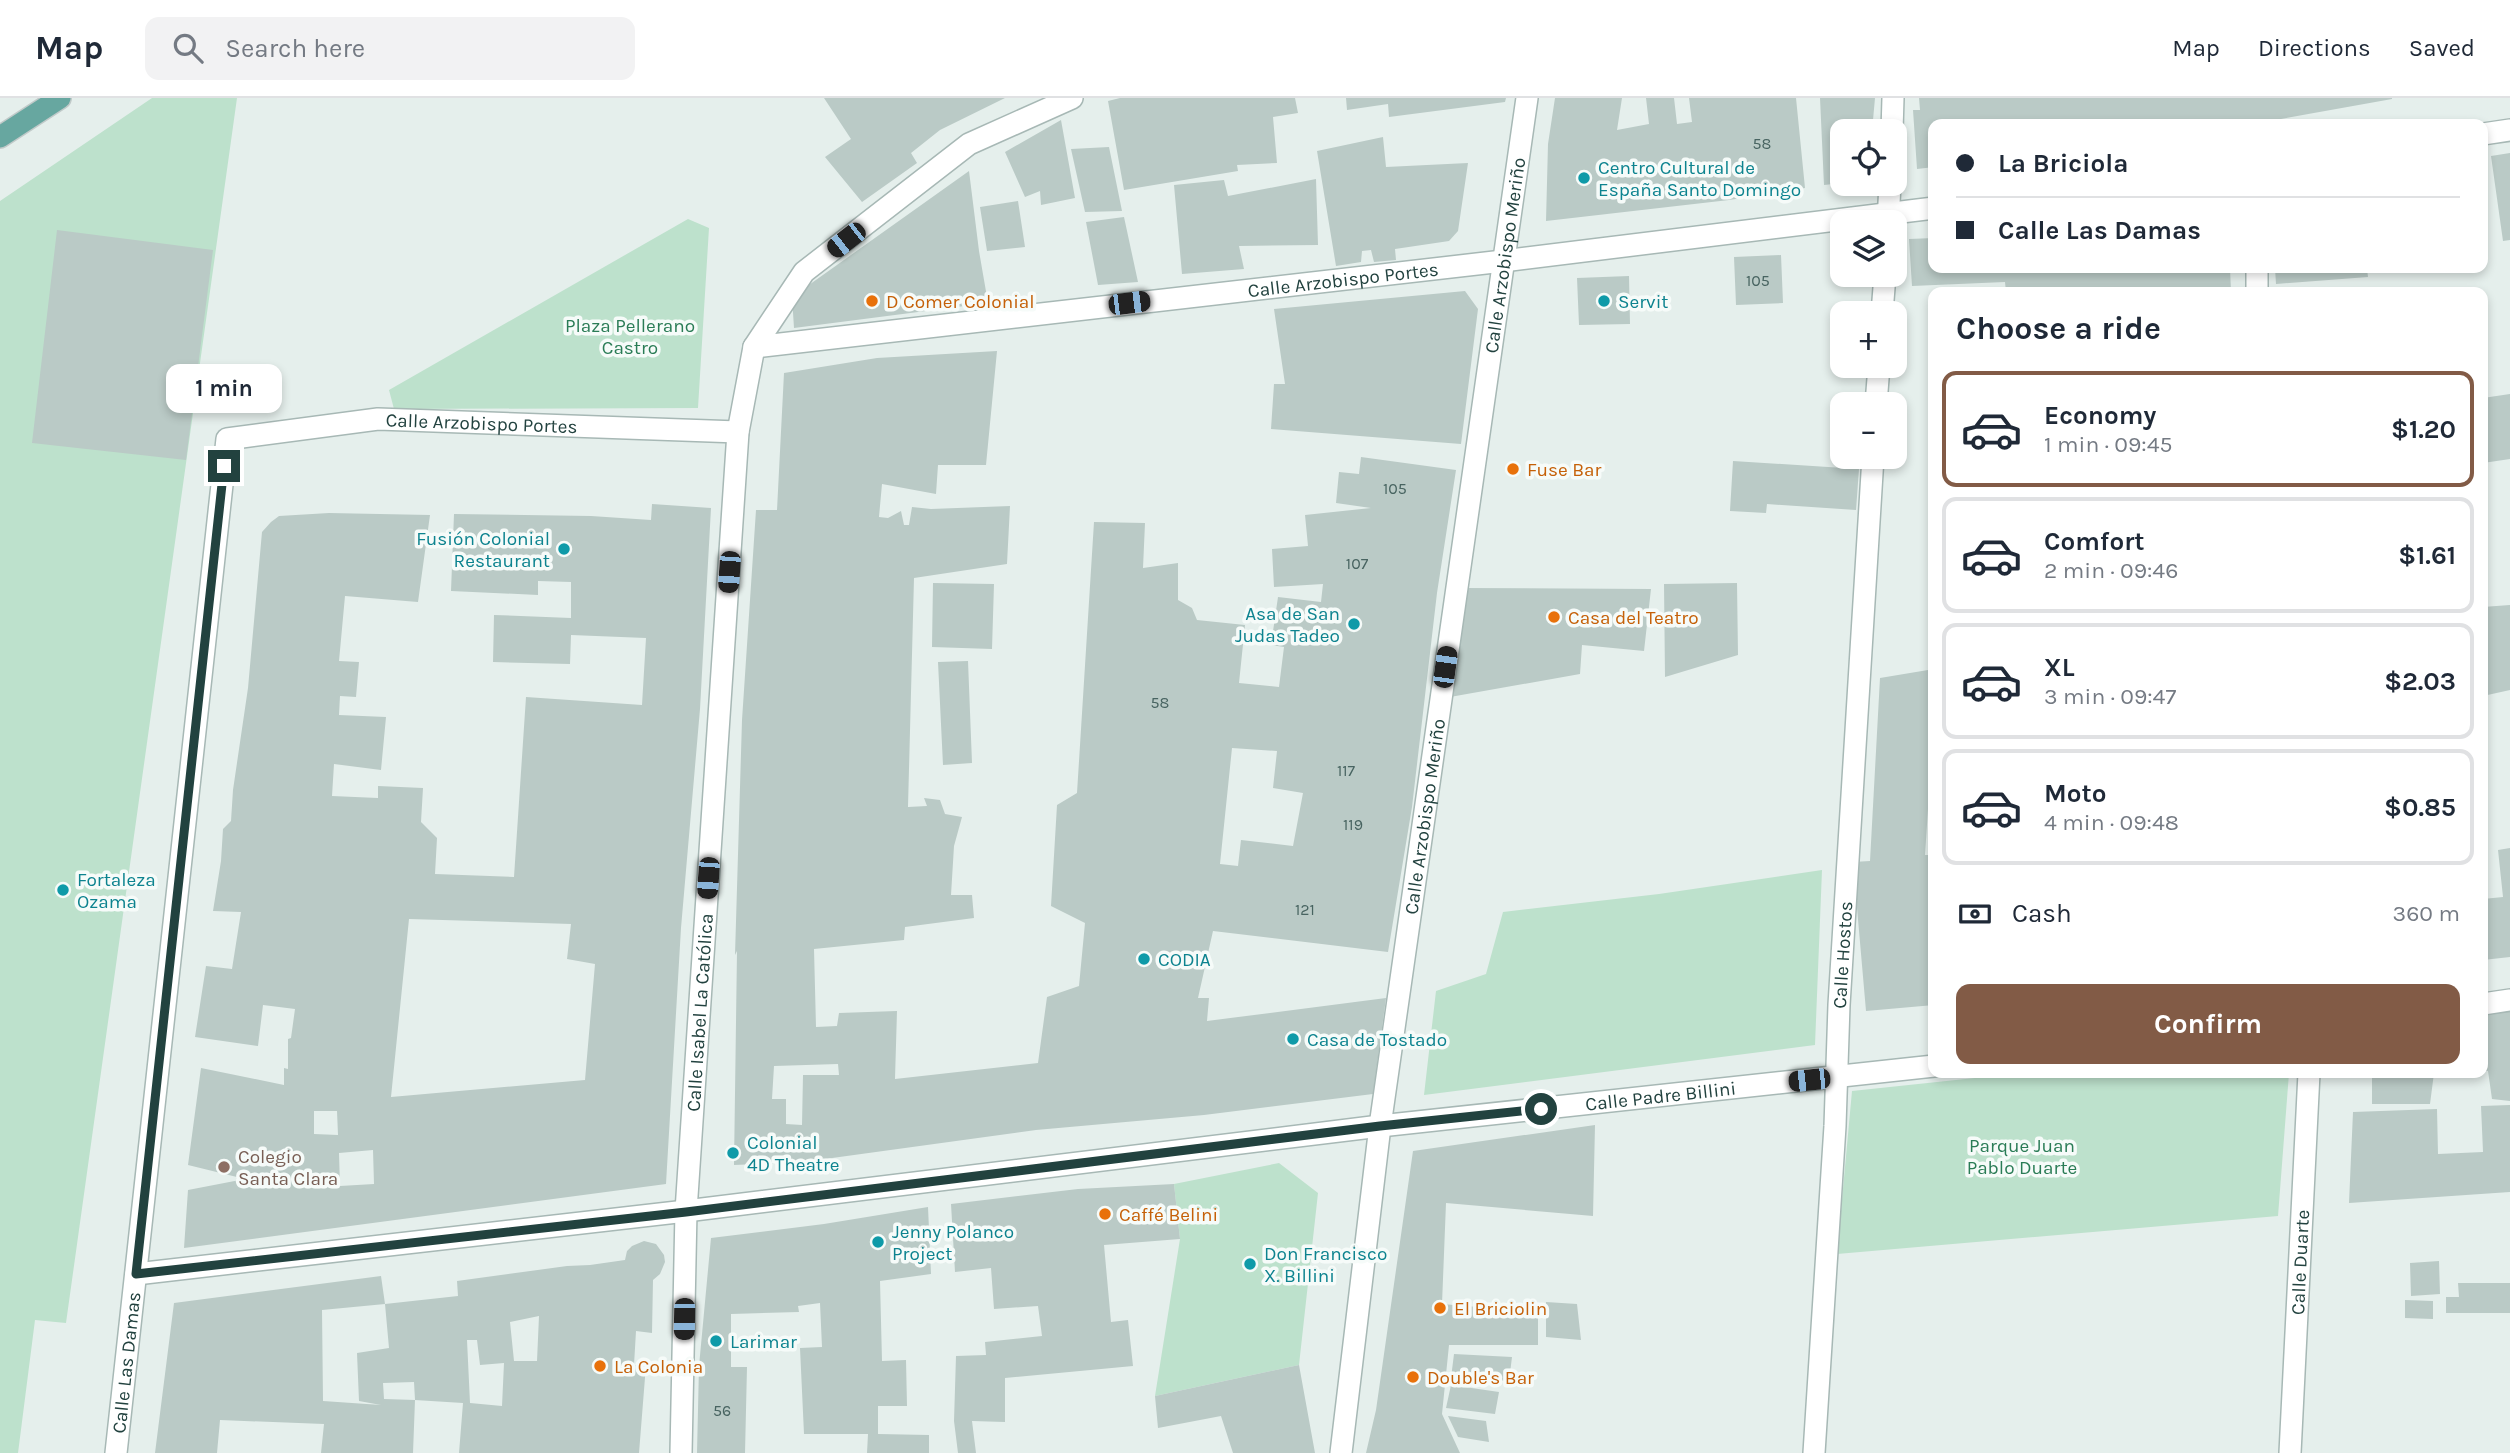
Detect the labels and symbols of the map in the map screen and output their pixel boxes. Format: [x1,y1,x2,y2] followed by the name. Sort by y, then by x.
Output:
[1753,134,1771,153] house number: 58
[1481,156,1530,355] street label: Calle Arzobispo Meriño
[1598,157,1801,201] place label: Centro Cultural de España Santo Domingo
[1576,170,1592,186] marker: Centro Cultural de España Santo Domingo
[823,219,870,261] car
[1247,258,1440,302] street label: Calle Arzobispo Portes
[1746,271,1770,290] house number: 105
[1107,290,1152,316] car
[886,291,1035,313] place label: D Comer Colonial
[1618,291,1668,313] place label: Servit
[864,293,880,309] marker: D Comer Colonial
[1596,293,1612,309] marker: Servit
[565,315,695,359] park label: Plaza Pellerano Castro
[166,364,282,414] callout: 1 min
[385,409,578,438] street label: Calle Arzobispo Portes
[208,450,240,482] route end
[1527,459,1602,481] place label: Fuse Bar
[1505,461,1521,477] marker: Fuse Bar
[1383,479,1407,498] house number: 105
[416,528,550,572] place label: Fusión Colonial Restaurant
[556,541,572,557] marker: Fusión Colonial Restaurant
[718,550,741,594] car
[1346,554,1369,573] house number: 107
[1235,603,1340,647] place label: Asa de San Judas Tadeo
[1568,607,1699,629] place label: Casa del Teatro
[1546,609,1562,625] marker: Casa del Teatro
[1346,616,1362,632] marker: Asa de San Judas Tadeo
[1432,645,1459,689] car
[1151,693,1169,712] house number: 58
[1400,717,1450,916] street label: Calle Arzobispo Meriño
[1337,761,1356,780] house number: 117
[1343,815,1363,834] house number: 119
[697,856,720,900] car
[77,869,156,913] place label: Fortaleza Ozama
[55,882,71,898] marker: Fortaleza Ozama
[1295,900,1315,919] house number: 121
[1829,900,1857,1009] street label: Calle Hostos
[683,913,718,1112] street label: Calle Isabel La Católica
[1158,949,1211,971] place label: CODIA
[1136,951,1152,967] marker: CODIA
[1307,1029,1447,1051] place label: Casa de Tostado
[1285,1031,1301,1047] marker: Casa de Tostado
[1788,1067,1831,1093] car
[1584,1078,1737,1116] street label: Calle Padre Billini
[1525,1093,1557,1125] route start
[747,1132,840,1176] place label: Colonial 4D Theatre
[1967,1135,2077,1179] park label: Parque Juan Pablo Duarte
[725,1145,741,1161] marker: Colonial 4D Theatre
[238,1146,338,1190] place label: Colegio Santa Clara
[216,1159,232,1175] marker: Colegio Santa Clara
[1119,1204,1218,1226] place label: Caffé Belini
[1097,1206,1113,1222] marker: Caffé Belini
[2287,1209,2314,1315] street label: Calle Duarte
[892,1221,1014,1265] place label: Jenny Polanco Project
[870,1234,886,1250] marker: Jenny Polanco Project
[1264,1243,1387,1287] place label: Don Francisco X. Billini
[1242,1256,1258,1272] marker: Don Francisco X. Billini
[108,1291,146,1435] street label: Calle Las Damas
[674,1298,695,1340] car
[1454,1298,1547,1320] place label: El Briciolin
[1432,1300,1448,1316] marker: El Briciolin
[730,1331,797,1353] place label: Larimar
[708,1333,724,1349] marker: Larimar
[614,1356,703,1378] place label: La Colonia
[592,1358,608,1374] marker: La Colonia
[1427,1367,1534,1389] place label: Double's Bar
[1405,1369,1421,1385] marker: Double's Bar
[713,1401,731,1420] house number: 56

